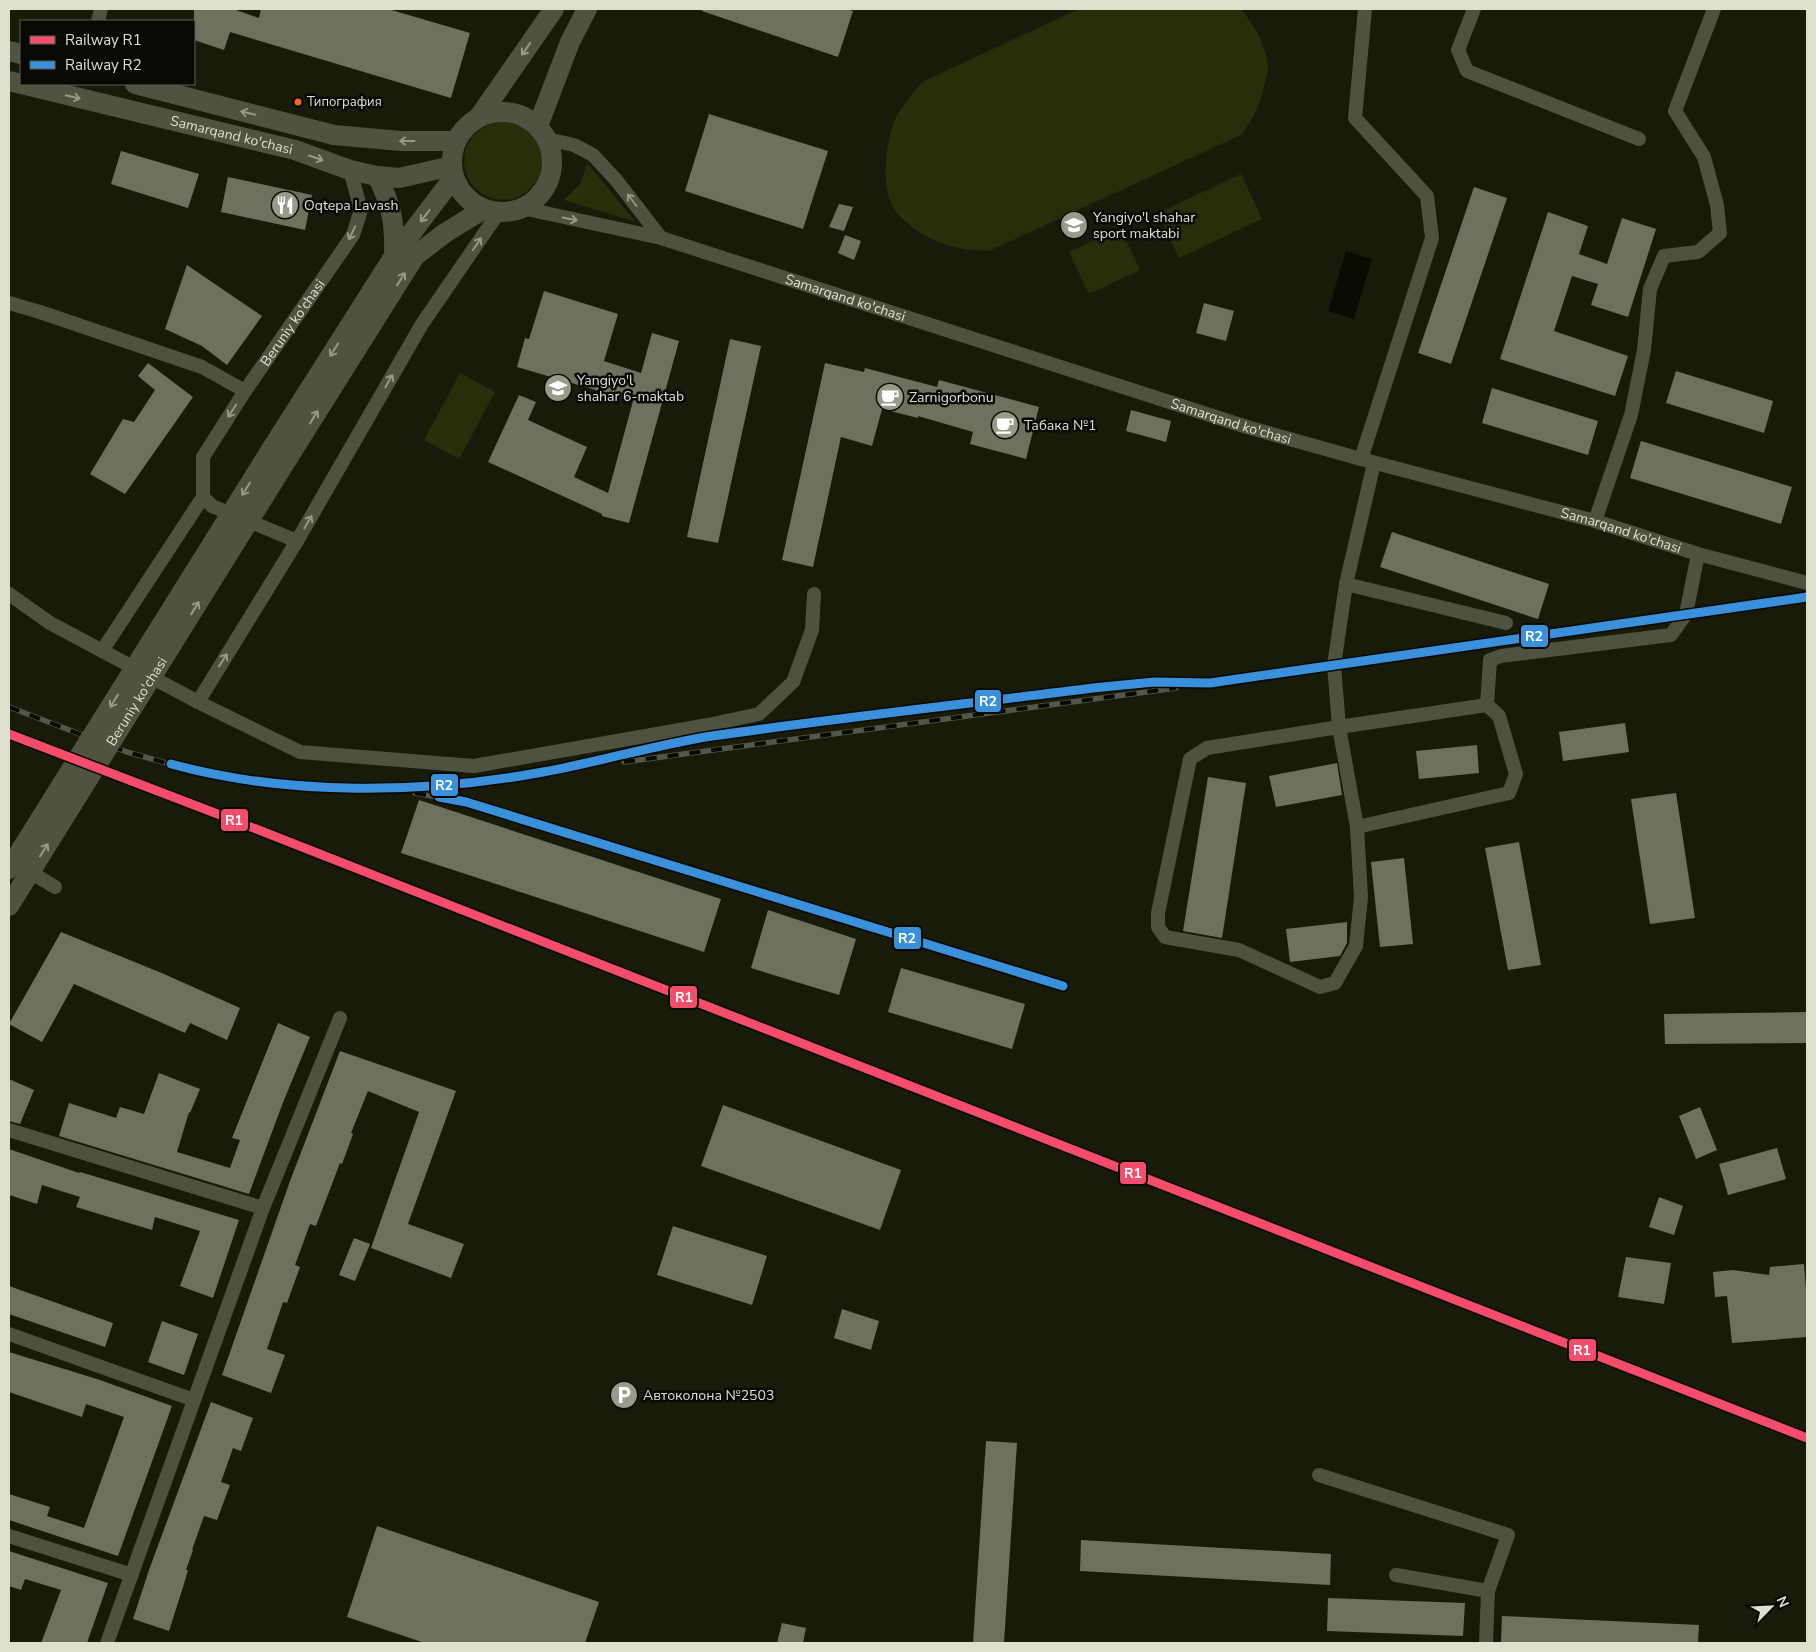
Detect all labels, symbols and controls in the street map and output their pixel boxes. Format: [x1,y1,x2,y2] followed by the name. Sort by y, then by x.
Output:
[20,20,195,85] legend
[65,30,142,50] text: Railway R1
[521,42,531,56] one-way arrow
[65,55,142,75] text: Railway R2
[65,93,81,102] one-way arrow
[307,93,382,111] place label: Типография
[293,97,303,107] marker: Типография
[241,107,257,117] one-way arrow
[168,111,295,159] street label: Samarqand ko'chasi
[400,136,416,146] one-way arrow
[307,153,323,163] one-way arrow
[270,190,300,220] restaurant icon: Oqtepa Lavash
[627,193,638,206] one-way arrow
[304,196,399,215] place label: Oqtepa Lavash
[1092,208,1195,243] place label: Yangiyo'l shahar sport maktabi
[419,209,430,222] one-way arrow
[1059,210,1089,240] school or university icon: Yangiyo'l shahar sport maktabi
[561,214,577,224] one-way arrow
[347,225,357,240] one-way arrow
[472,237,482,251] one-way arrow
[783,269,908,326] street label: Samarqand ko'chasi
[396,273,406,287] one-way arrow
[256,276,329,370] street label: Beruniy ko'chasi
[328,343,338,357] one-way arrow
[576,371,684,406] place label: Yangiyo'l shahar 6-maktab
[384,373,394,388] one-way arrow
[543,373,573,403] school or university icon: Yangiyo'l shahar 6-maktab
[875,382,905,412] cafe icon: Zarnigorbonu
[909,388,994,407] place label: Zarnigorbonu
[1168,394,1294,449] street label: Samarqand ko'chasi
[227,404,237,418] one-way arrow
[310,410,320,424] one-way arrow
[990,410,1020,440] cafe icon: Табака №1
[1024,416,1096,435] place label: Табака №1
[241,482,252,496] one-way arrow
[1559,503,1684,558] street label: Samarqand ko'chasi
[303,514,313,529] one-way arrow
[190,602,200,616] one-way arrow
[1520,624,1549,648] line badge: R2
[1525,627,1543,646] text: R2
[102,653,171,749] street label: Beruniy ko'chasi
[219,654,229,668] one-way arrow
[974,689,1002,713] line badge: R2
[979,692,997,711] text: R2
[108,694,118,708] one-way arrow
[430,773,459,797] line badge: R2
[435,776,453,795] text: R2
[220,808,249,832] line badge: R1
[225,811,243,830] text: R1
[39,844,49,858] one-way arrow
[893,926,922,950] line badge: R2
[898,929,916,948] text: R2
[669,985,698,1009] line badge: R1
[675,988,693,1007] text: R1
[1119,1161,1147,1185] line badge: R1
[1124,1164,1142,1183] text: R1
[1568,1338,1597,1362] line badge: R1
[1573,1341,1591,1360] text: R1
[609,1380,639,1410] parking icon: Автоколона №2503
[643,1386,774,1405] place label: Автоколона №2503
[1746,1582,1796,1632] north arrow
[1772,1593,1793,1611] text: N

